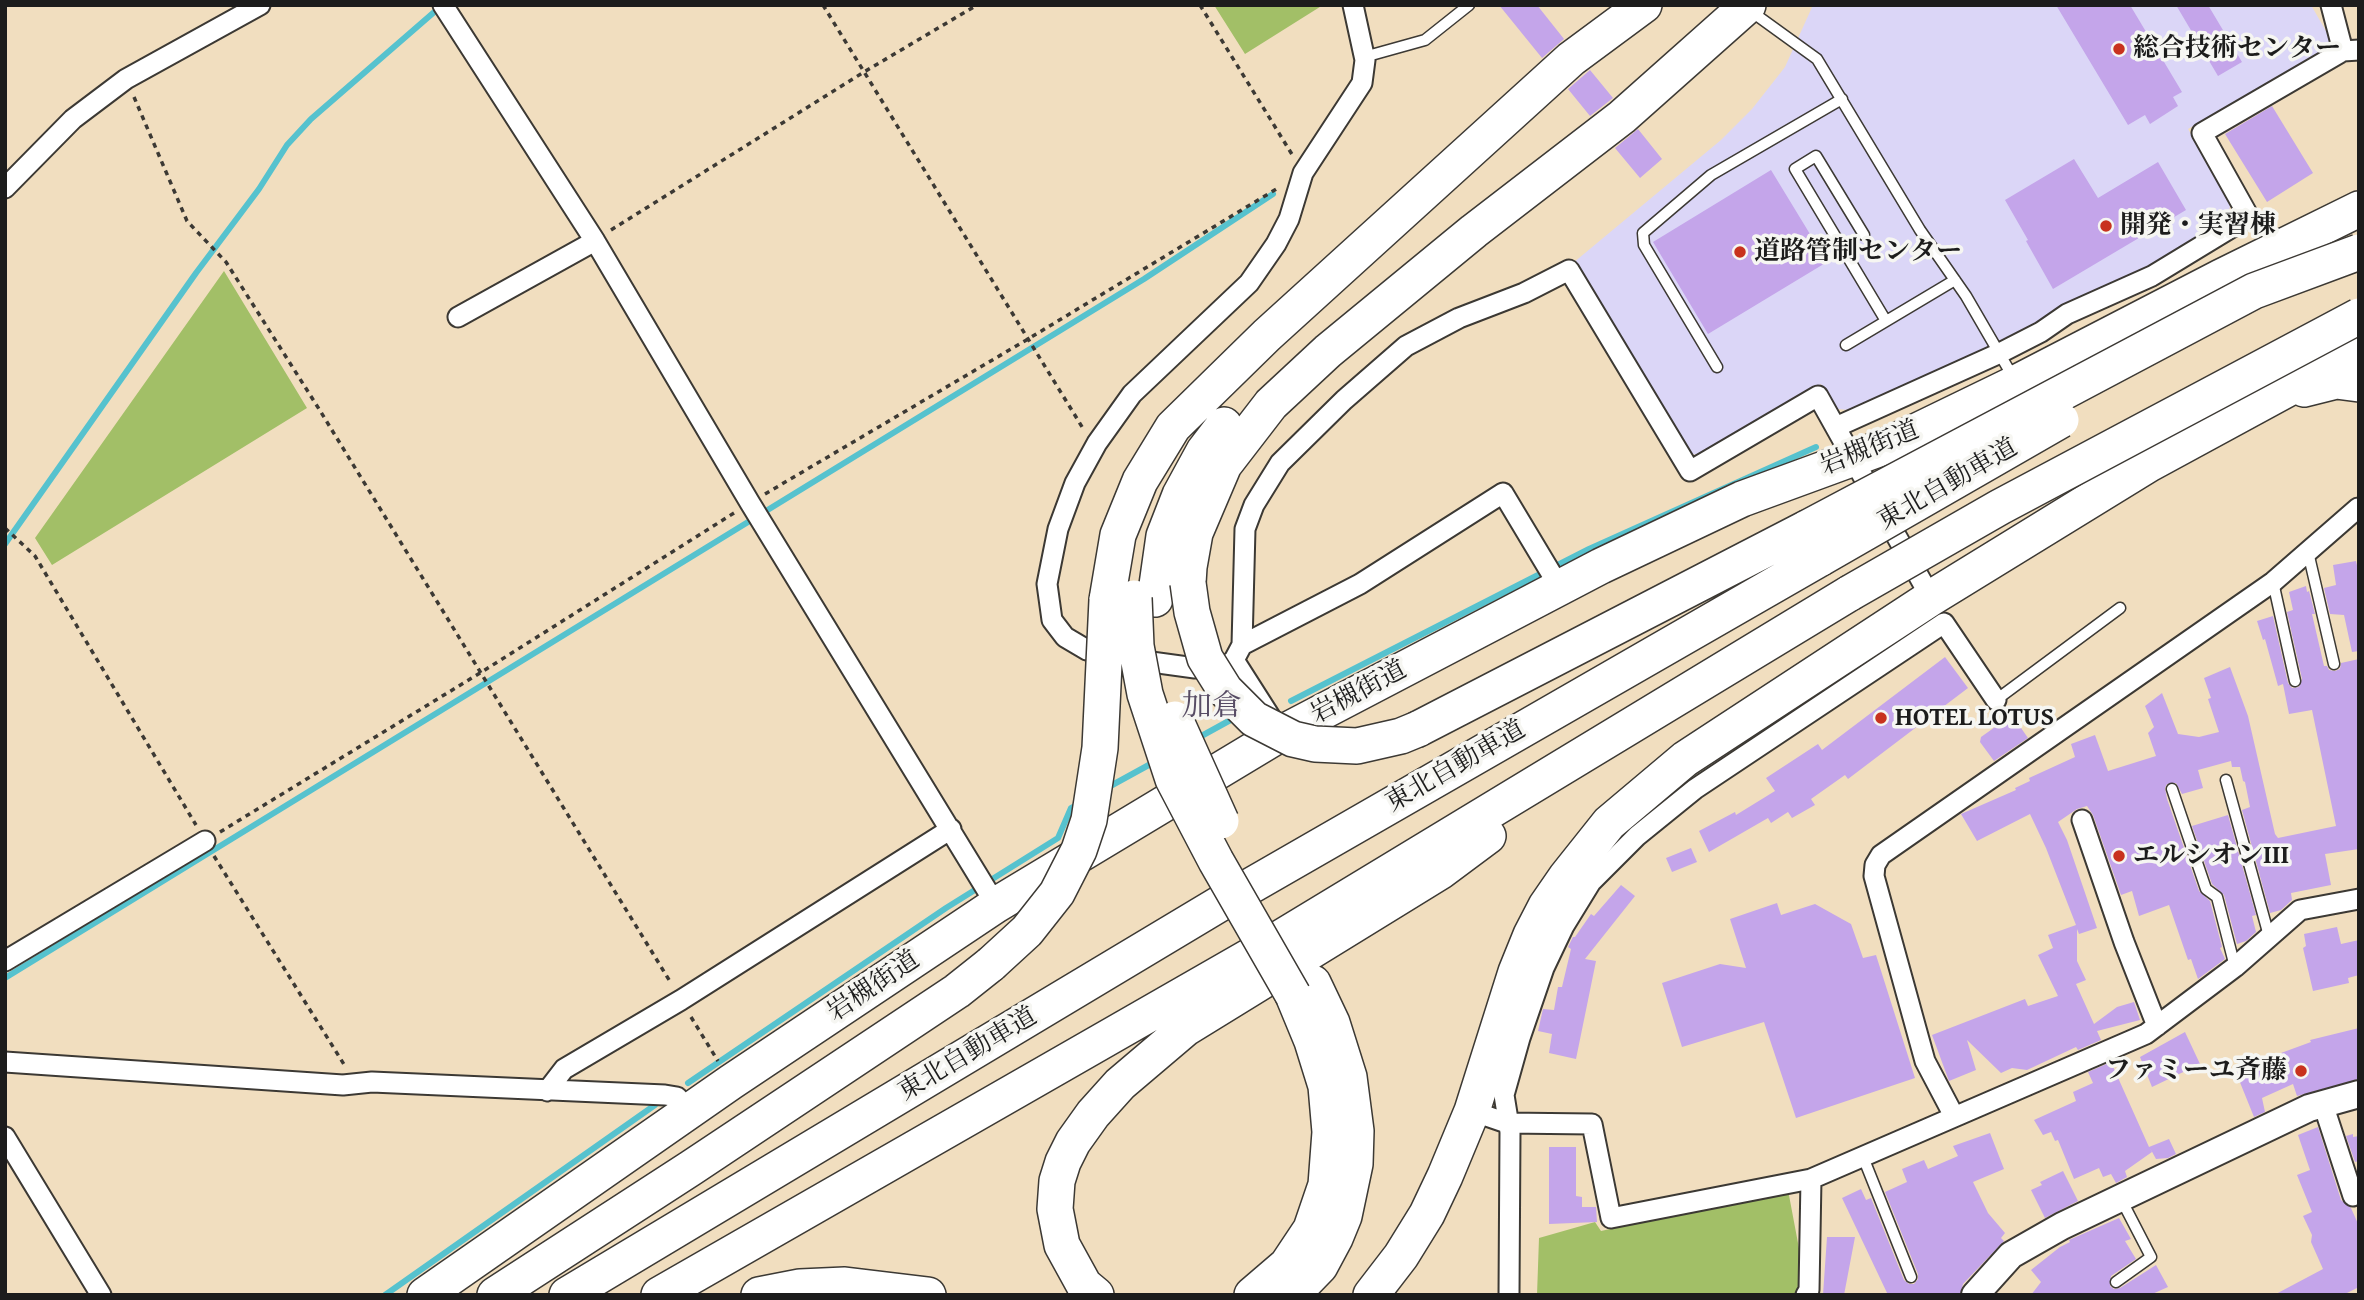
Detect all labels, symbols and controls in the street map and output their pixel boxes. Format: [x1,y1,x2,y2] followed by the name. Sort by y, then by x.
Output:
[2133,33,2341,65] place label: 総合技術センター
[2111,41,2127,57] marker: 総合技術センター
[2120,210,2276,242] place label: 開発・実習棟
[2098,218,2114,234] marker: 開発・実習棟
[1754,236,1962,268] place label: 道路管制センター
[1732,244,1748,260] marker: 道路管制センター
[1816,415,1924,483] street label: 岩槻街道
[1873,432,2023,538] street label: 東北自動車道
[1306,655,1412,731] street label: 岩槻街道
[1182,689,1242,725] district label: 加倉
[1895,702,2054,734] place label: HOTEL LOTUS
[1873,710,1889,726] marker: HOTEL LOTUS
[1381,714,1531,820] street label: 東北自動車道
[2133,840,2289,872] place label: エルシオンⅢ
[2111,848,2127,864] marker: エルシオンⅢ
[822,945,926,1029] street label: 岩槻街道
[893,1001,1043,1109] street label: 東北自動車道
[2105,1055,2287,1087] place label: ファミーユ斉藤
[2293,1063,2309,1079] marker: ファミーユ斉藤

